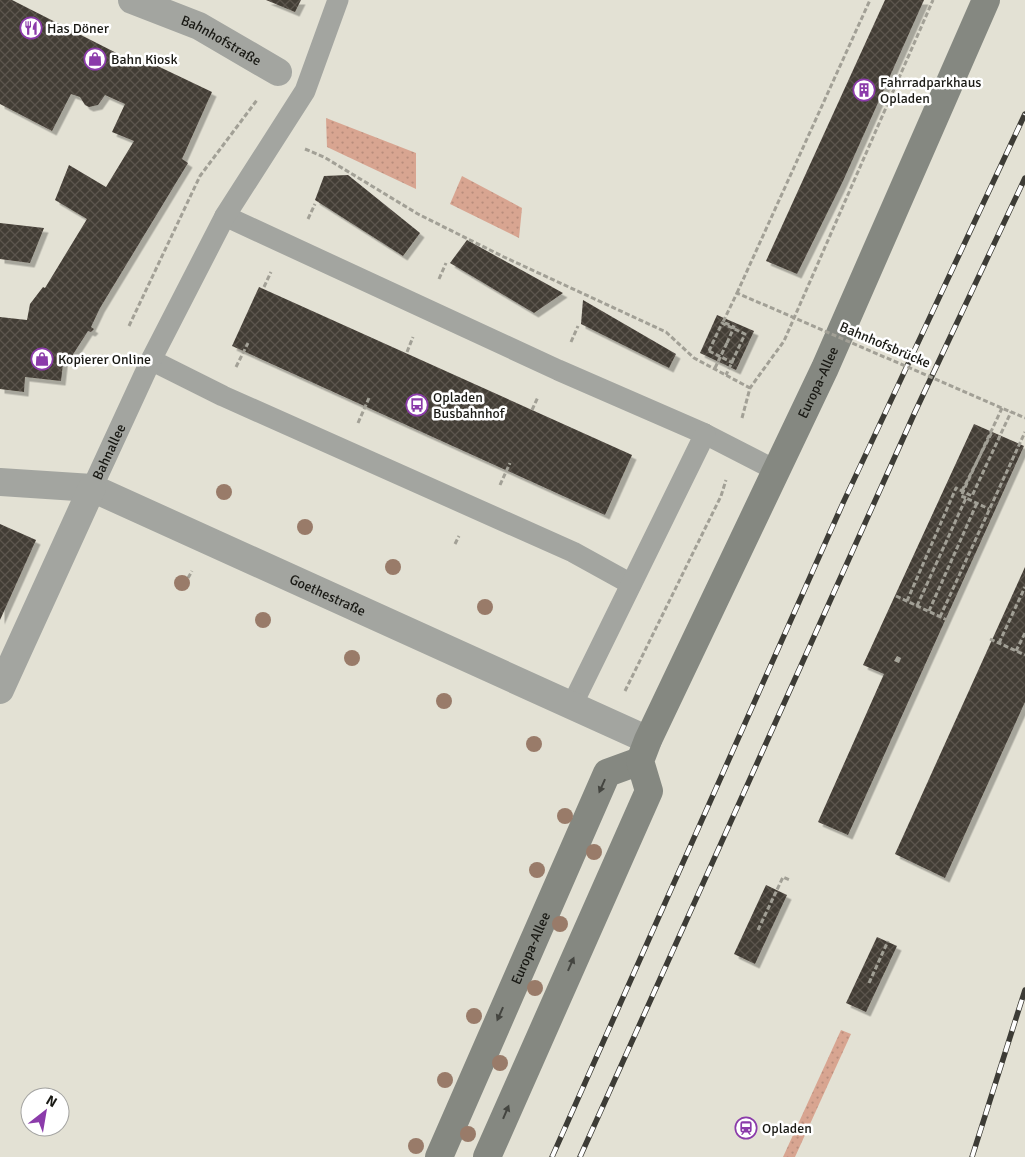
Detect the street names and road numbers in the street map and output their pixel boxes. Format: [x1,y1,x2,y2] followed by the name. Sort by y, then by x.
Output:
[179,11,264,69] street label: Bahnhofstraße
[837,318,933,372] street label: Bahnhofsbrücke
[794,344,842,421] street label: Europa-Allee
[88,421,129,482] street label: Bahnallee
[287,570,369,619] street label: Goethestraße
[507,909,554,987] street label: Europa-Allee

